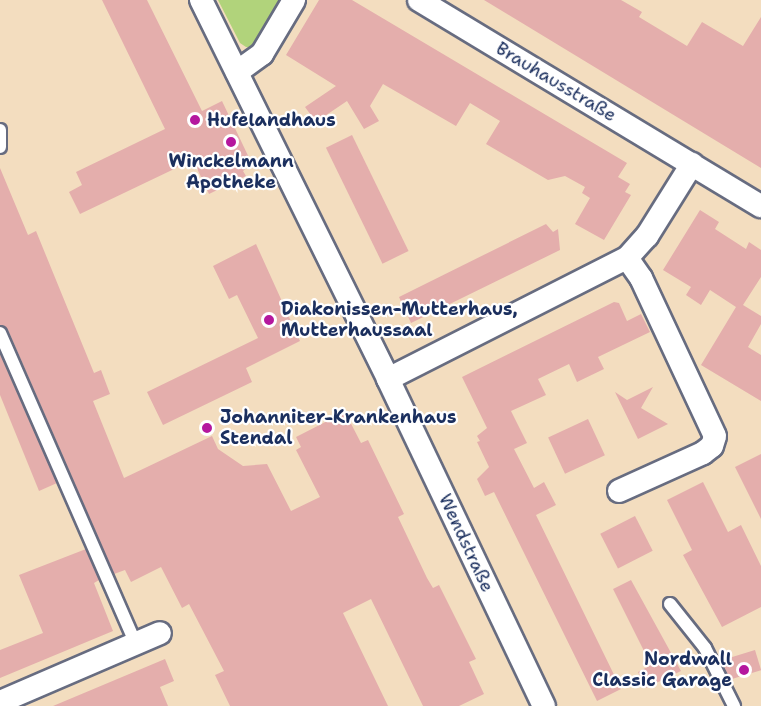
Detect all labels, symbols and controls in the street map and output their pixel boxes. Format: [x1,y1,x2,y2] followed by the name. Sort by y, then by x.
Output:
[492,38,620,126] street label: Brauhausstraße
[207,109,336,131] place label: Hufelandhaus
[188,113,202,127] marker: Hufelandhaus
[224,135,238,149] marker: Winckelmann Apotheke
[168,151,294,194] place label: Winckelmann Apotheke
[281,299,518,342] place label: Diakonissen-Mutterhaus, Mutterhaussaal
[262,313,276,327] marker: Diakonissen-Mutterhaus, Mutterhaussaal
[220,407,457,450] place label: Johanniter-Krankenhaus Stendal
[198,419,216,437] marker: Johanniter-Krankenhaus Stendal
[434,491,498,595] street label: Wendstraße
[592,649,732,692] place label: Nordwall Classic Garage
[737,663,751,677] marker: Nordwall Classic Garage

